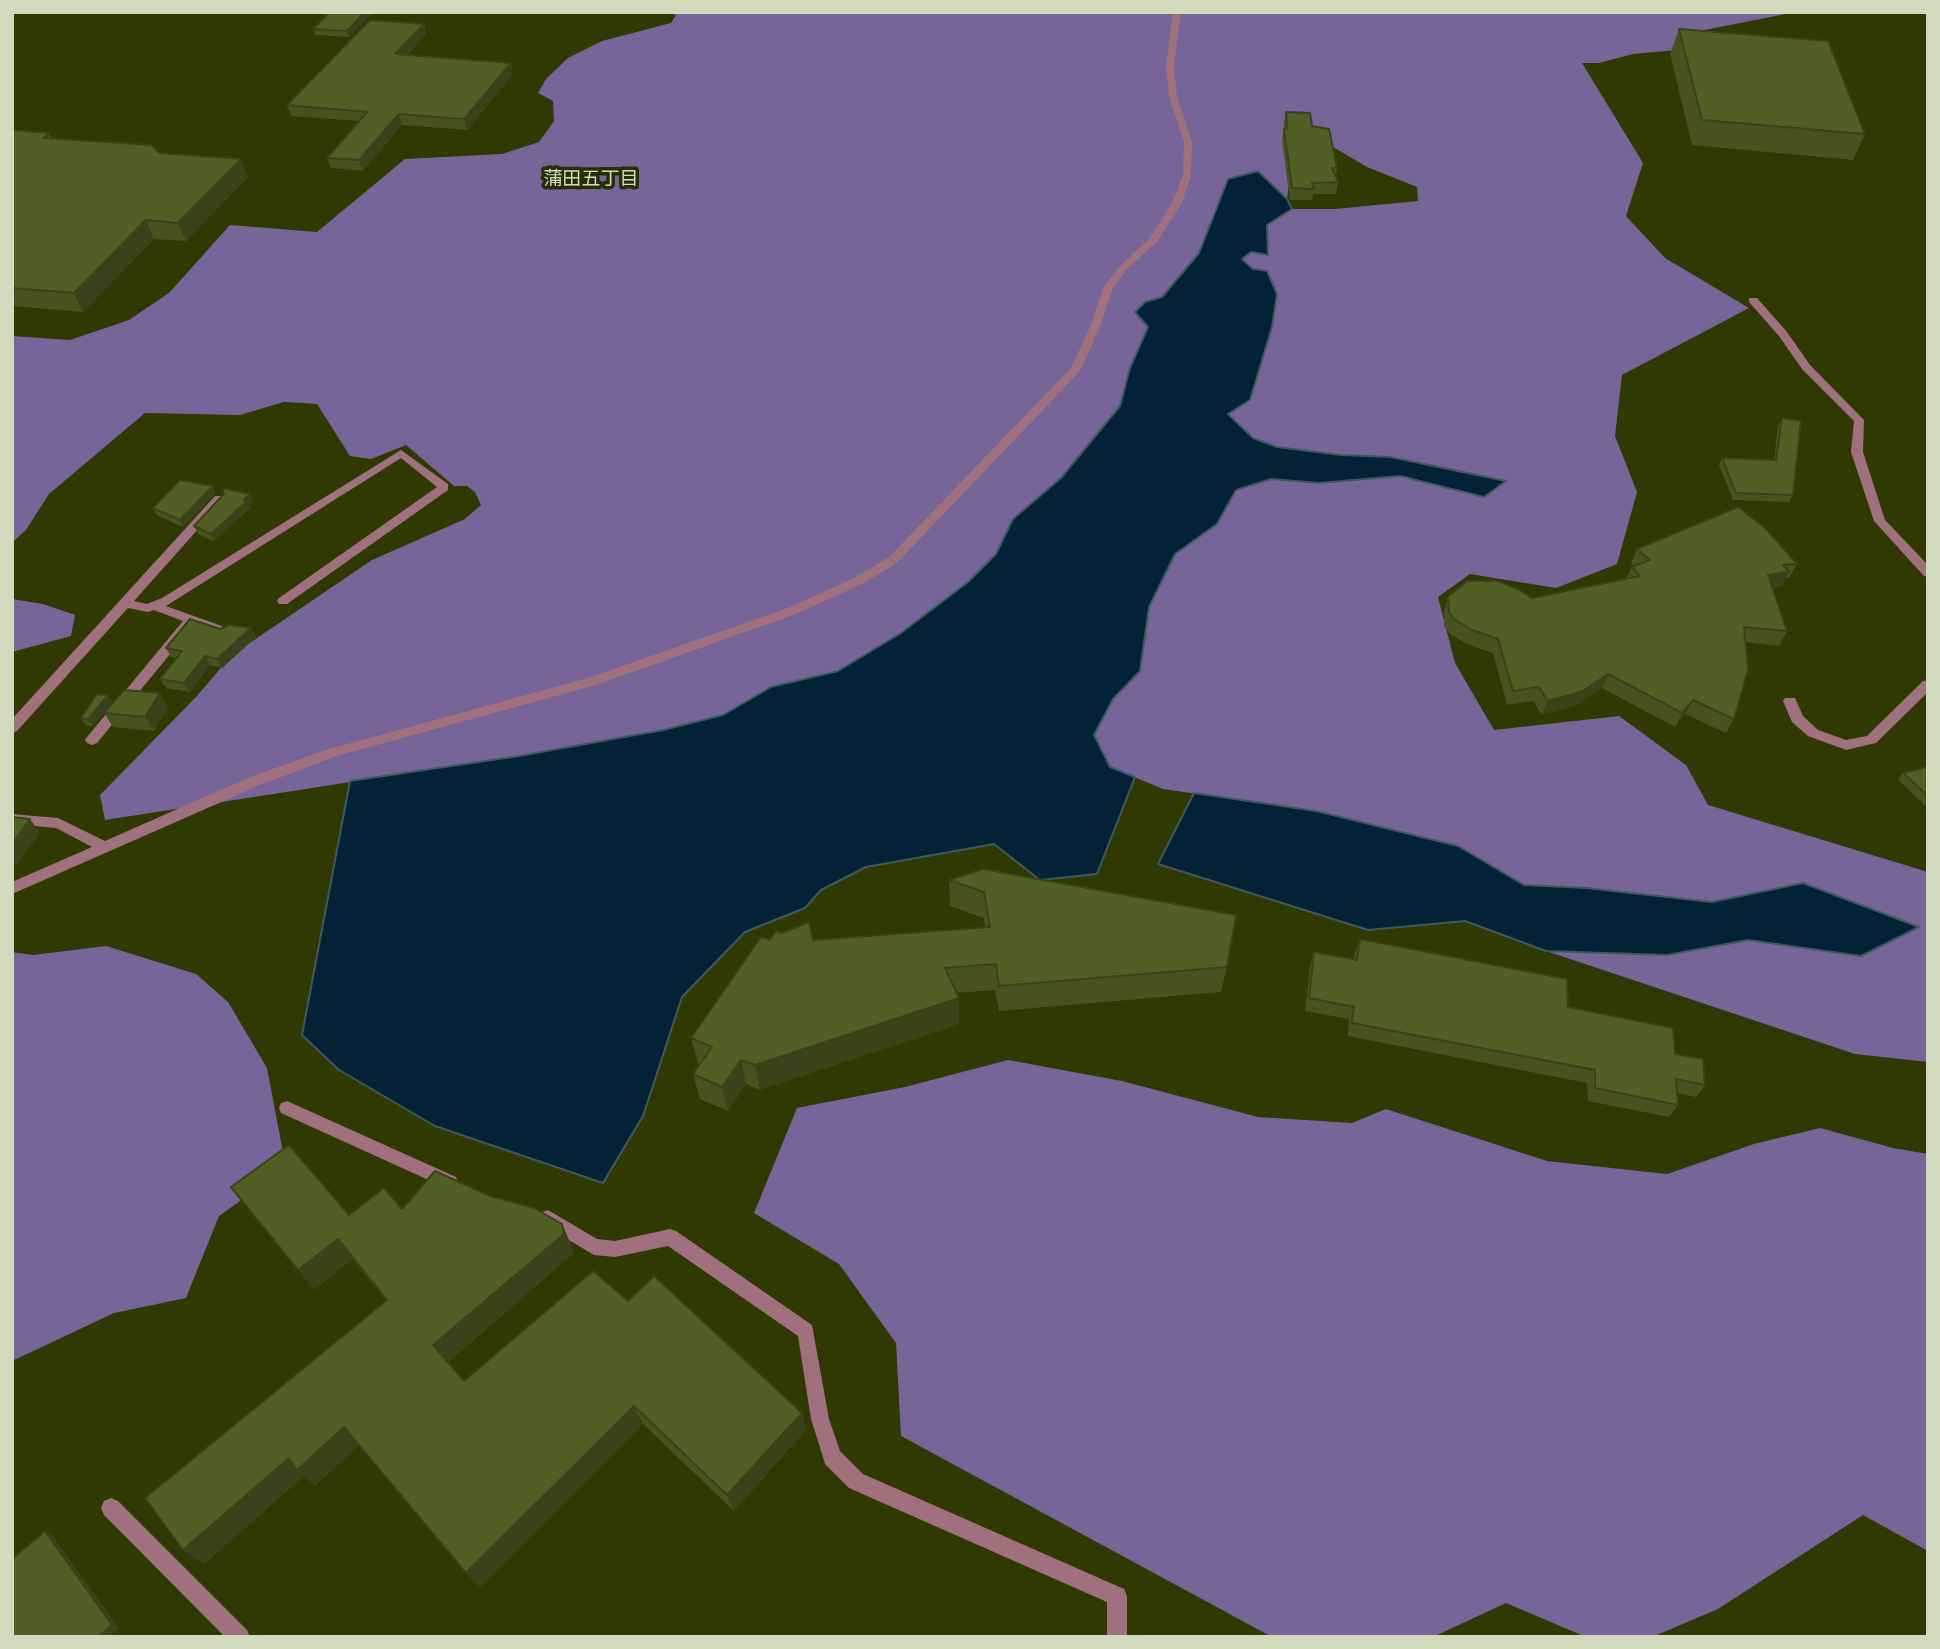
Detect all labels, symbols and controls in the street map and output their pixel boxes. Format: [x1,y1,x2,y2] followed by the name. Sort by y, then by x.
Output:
[544,168,638,190] district label: 蒲田五丁目

